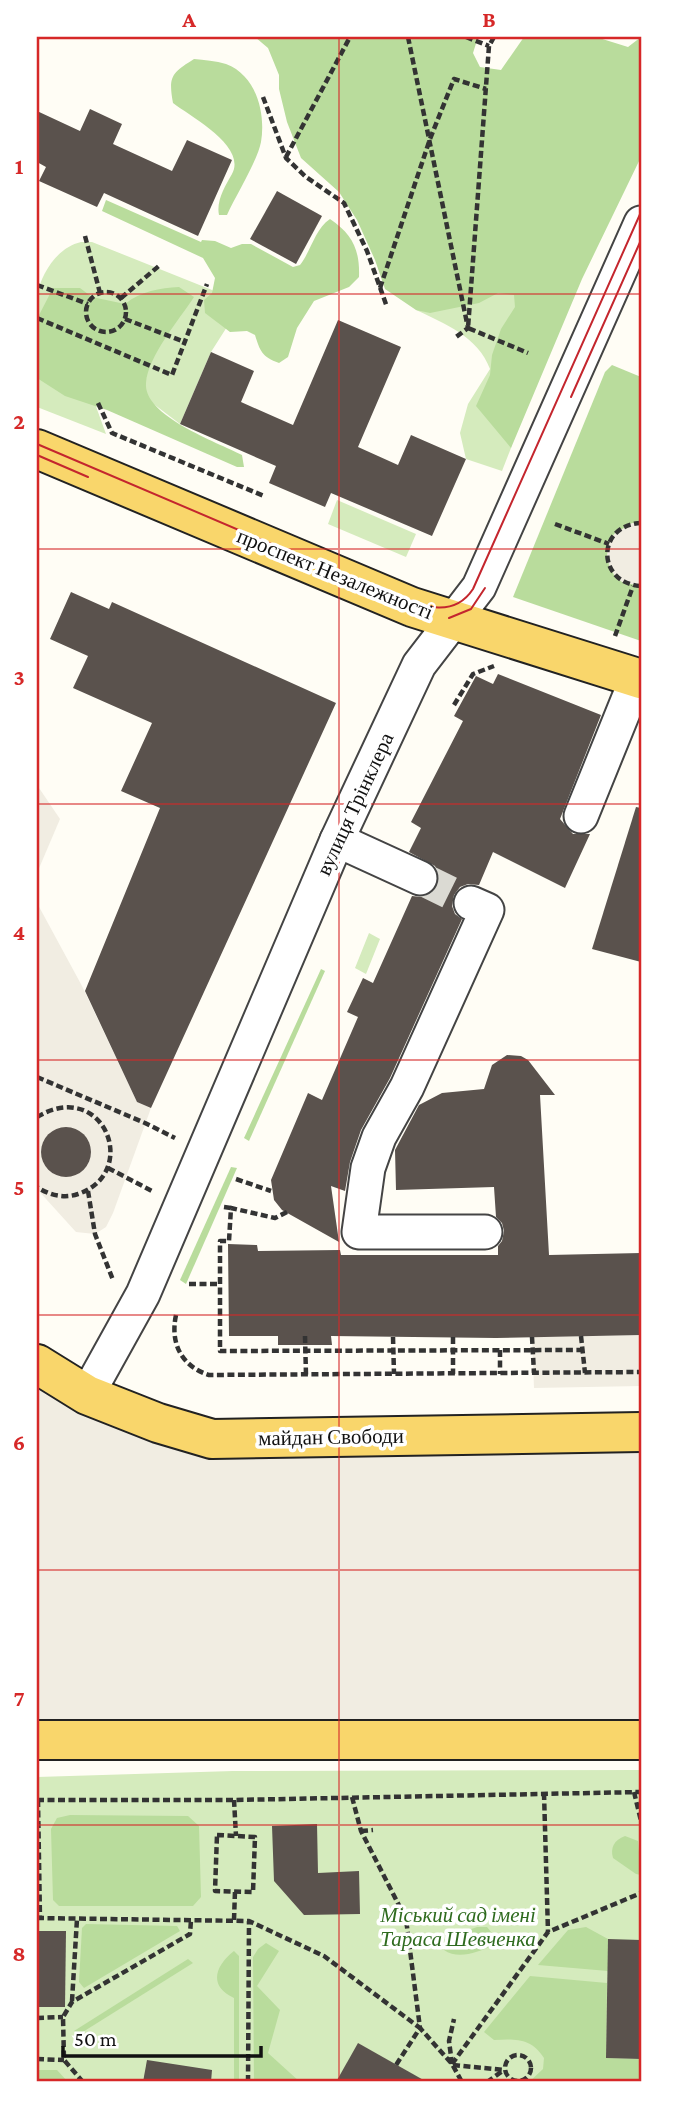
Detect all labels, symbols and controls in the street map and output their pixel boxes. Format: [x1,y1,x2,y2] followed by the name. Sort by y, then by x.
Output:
[181,6,196,32] text: A
[482,6,496,32] text: B
[15,153,24,179] text: 1
[13,408,25,434] text: 2
[234,524,437,624] street label: проспект Незалежності
[13,664,25,690] text: 3
[311,728,399,879] street label: вулиця Трінклера
[13,919,25,945] text: 4
[13,1174,25,1200] text: 5
[258,1424,404,1450] street label: майдан Свободи
[13,1429,25,1455] text: 6
[13,1685,25,1711] text: 7
[379,1903,536,1951] park label: Міський сад імені Тараса Шевченка
[12,1940,26,1966] text: 8
[63,2014,261,2058] scale bar
[74,2027,117,2051] text: 50 m

